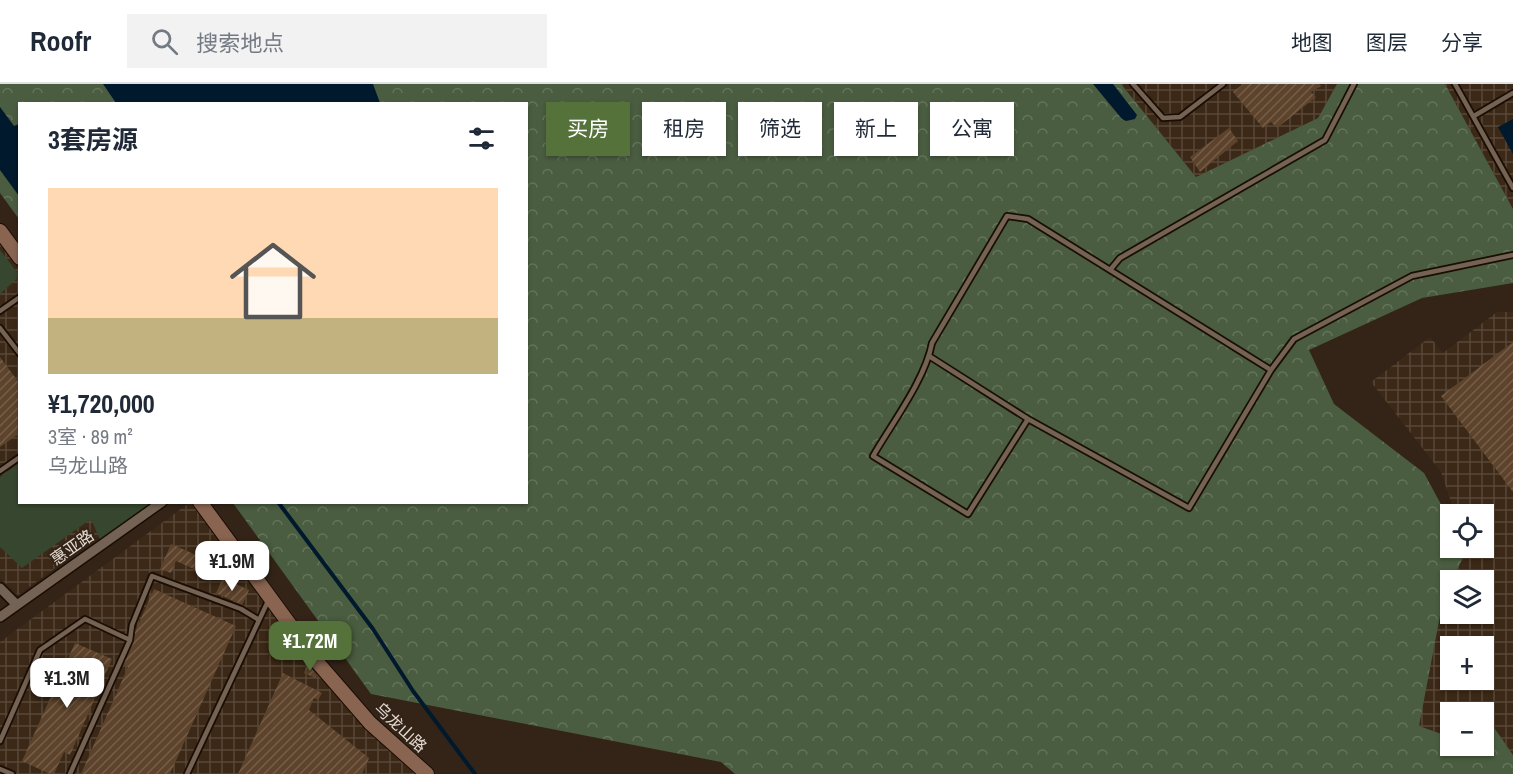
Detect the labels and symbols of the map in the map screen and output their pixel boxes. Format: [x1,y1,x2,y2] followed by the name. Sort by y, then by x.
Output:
[46,524,98,570] street label: 惠亚路
[190,541,274,592] pin: ¥1.9M
[261,621,359,672] pin: ¥1.72M
[25,658,109,709] pin: ¥1.3M
[370,697,432,757] street label: 乌龙山路

